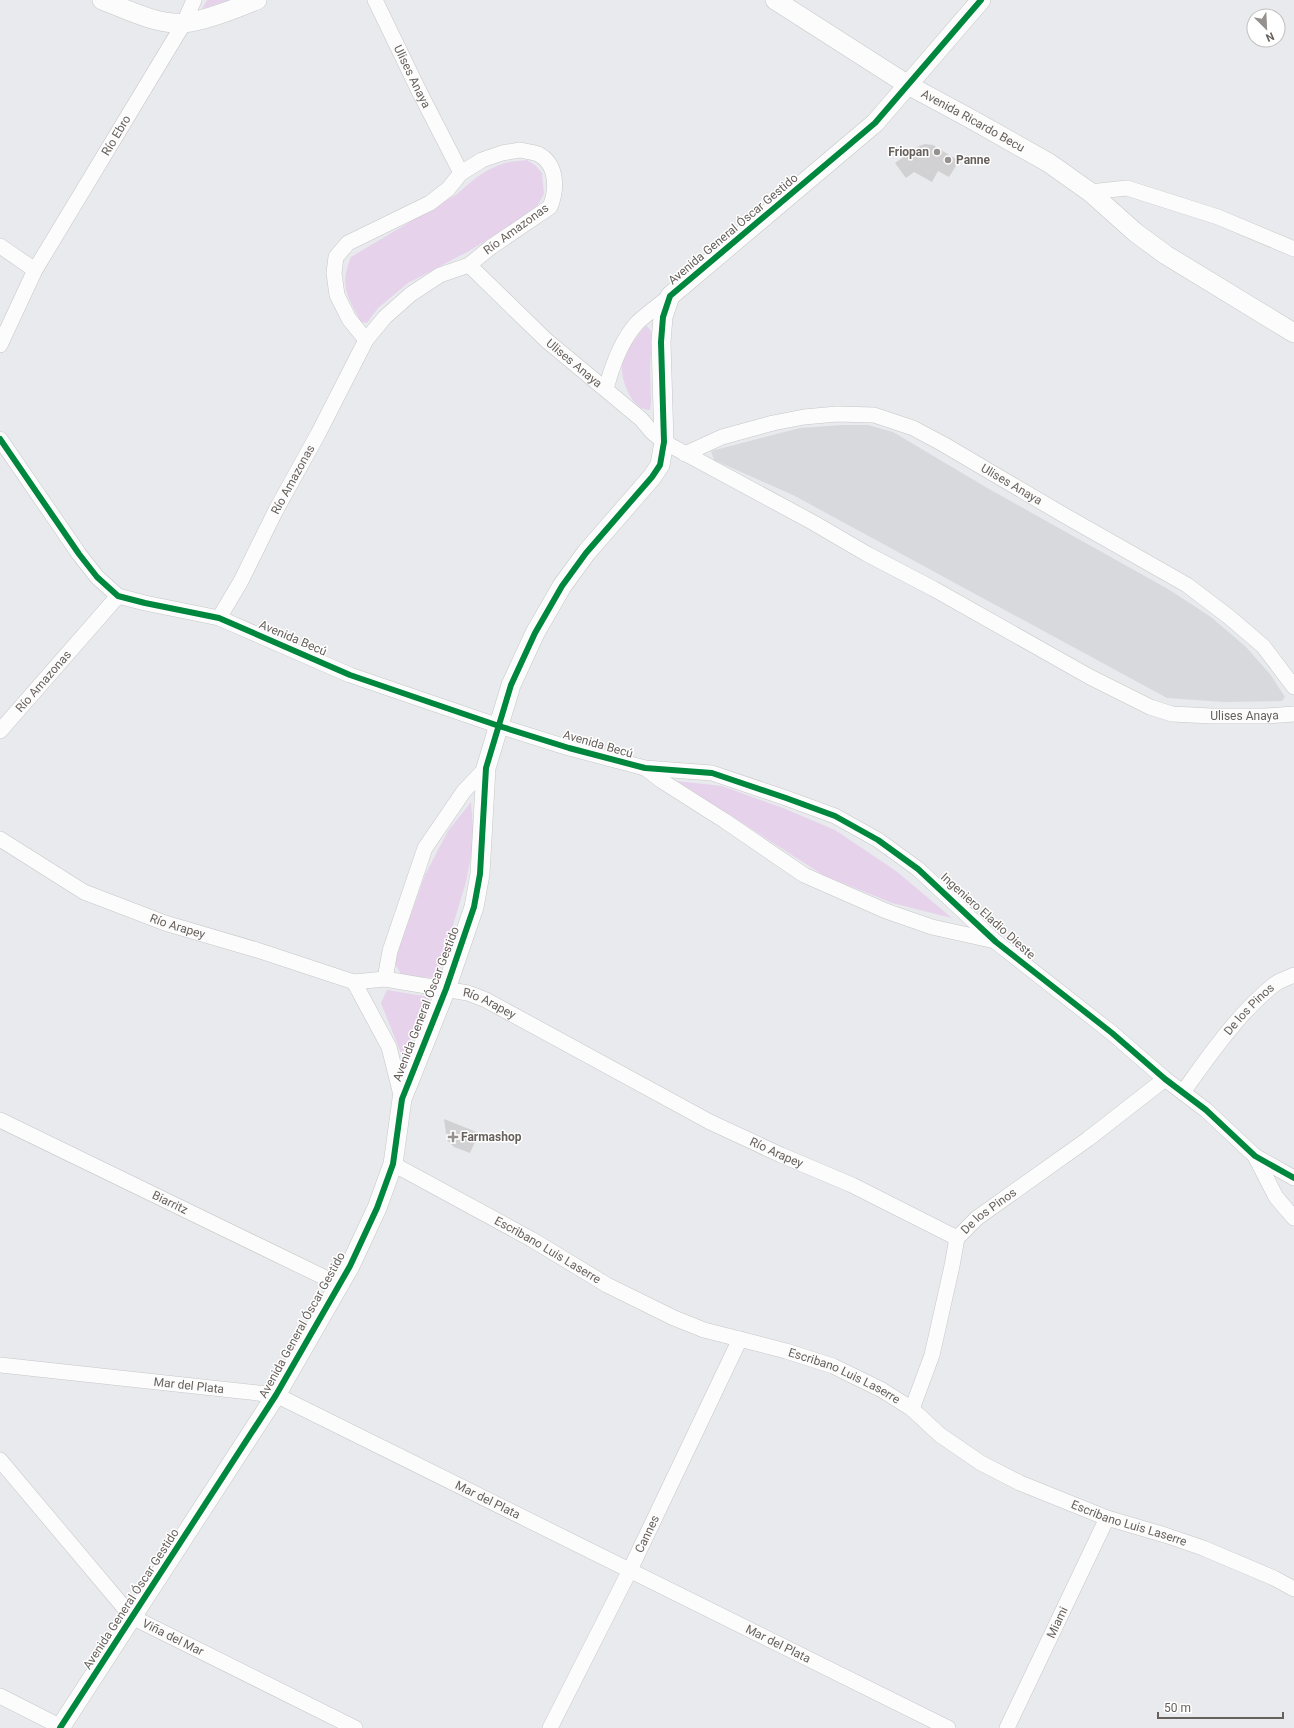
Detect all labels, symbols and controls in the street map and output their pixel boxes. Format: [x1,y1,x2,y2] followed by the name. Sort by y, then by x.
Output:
[1246,8,1286,48] north arrow
[1263,29,1276,44] text: N
[391,43,433,110] street label: Ulises Anaya
[919,87,1027,155] street label: Avenida Ricardo Becu
[99,113,134,158] street label: Río Ebro
[888,145,929,159] place label: Friopan
[932,147,942,157] marker: Friopan
[956,153,991,167] place label: Panne
[943,155,953,165] marker: Panne
[665,170,801,287] street label: Avenida General Óscar Gestido
[481,201,551,257] street label: Río Amazonas
[543,336,605,391] street label: Ulises Anaya
[268,442,318,517] street label: Río Amazonas
[979,461,1045,508] street label: Ulises Anaya
[257,617,329,659] street label: Avenida Becú
[13,648,74,715] street label: Río Amazonas
[1210,708,1279,723] street label: Ulises Anaya
[561,727,635,761] street label: Avenida Becú
[938,870,1038,962] street label: Ingeniero Eladio Dieste
[148,911,207,941] street label: Río Arapey
[389,924,462,1083] street label: Avenida General Óscar Gestido
[1221,981,1277,1038] street label: De los Pinos
[462,985,518,1022] street label: Río Arapey
[461,1130,522,1144] place label: Farmashop
[448,1132,458,1142] marker: Farmashop
[748,1134,806,1171] street label: Río Arapey
[958,1185,1019,1237] street label: De los Pinos
[150,1188,190,1217] street label: Biarritz
[492,1213,603,1287] street label: Escribano Luis Laserre
[255,1249,348,1400] street label: Avenida General Óscar Gestido
[787,1345,903,1407] street label: Escribano Luis Laserre
[153,1375,225,1396] street label: Mar del Plata
[453,1478,523,1522] street label: Mar del Plata
[1069,1497,1189,1549] street label: Escribano Luis Laserre
[632,1513,662,1555] street label: Cannes
[79,1525,182,1672] street label: Avenida General Óscar Gestido
[1044,1604,1071,1640] street label: Miami
[140,1616,206,1659] street label: Viña del Mar
[743,1622,813,1666] street label: Mar del Plata
[1158,1694,1283,1720] scale bar
[1164,1701,1191,1715] text: 50 m

